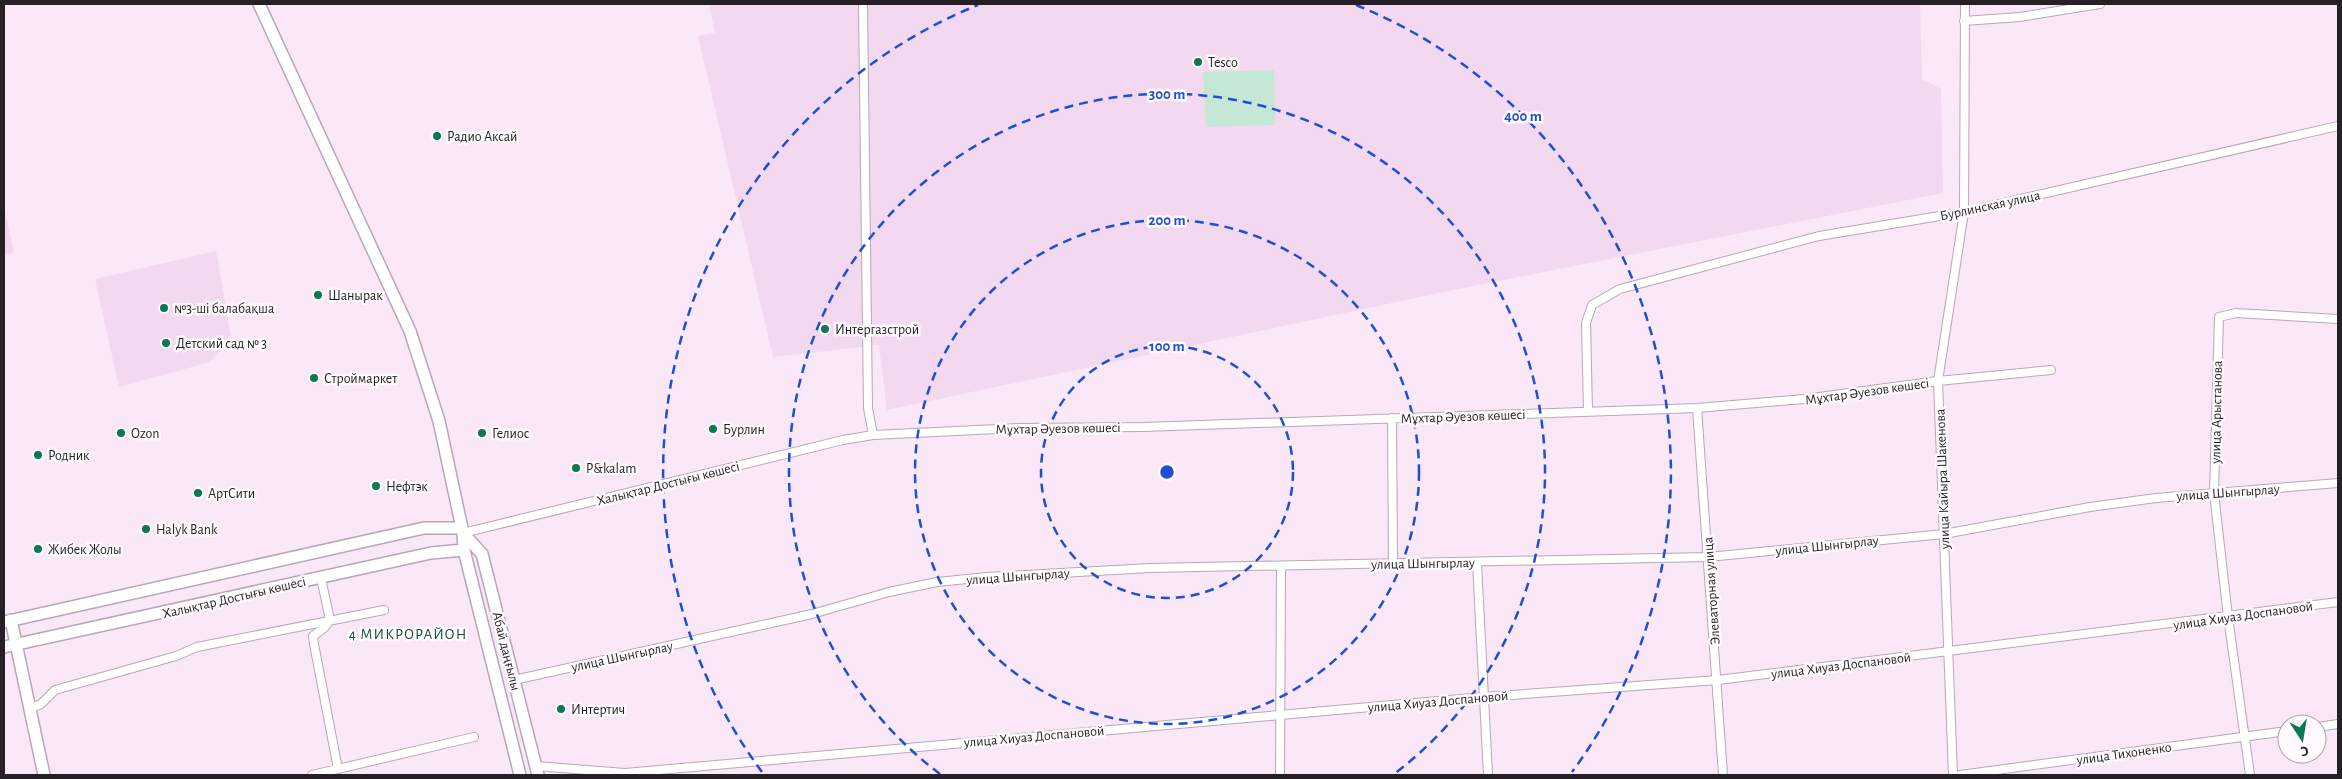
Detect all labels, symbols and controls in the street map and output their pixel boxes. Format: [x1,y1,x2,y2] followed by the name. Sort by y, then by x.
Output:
[1192,56,1204,68] marker: Tesco
[1208,56,1238,70] place label: Tesco
[1149,87,1185,102] text: 300 m
[1504,109,1542,124] text: 400 m
[431,130,443,142] marker: Радио Аксай
[447,130,517,144] place label: Радио Аксай
[1939,188,2042,223] street label: Бурлинская улица
[1148,213,1186,228] text: 200 m
[312,289,324,301] marker: Шанырак
[328,289,383,303] place label: Шанырак
[158,302,170,314] marker: №3-ші балабақша
[174,302,275,316] place label: №3-ші балабақша
[819,323,831,335] marker: Интергазстрой
[835,323,919,337] place label: Интергазстрой
[160,337,172,349] marker: Детский сад № 3
[176,337,267,351] place label: Детский сад № 3
[1149,339,1185,354] text: 100 m
[2209,360,2225,465] street label: улица Арыстанова
[308,372,320,384] marker: Строймаркет
[324,372,398,386] place label: Строймаркет
[1804,376,1930,408] street label: Мұхтар Әуезов көшесі
[1400,408,1526,426] street label: Мұхтар Әуезов көшесі
[1934,408,1952,550] street label: улица Кайыра Шакенова
[995,421,1121,437] street label: Мұхтар Әуезов көшесі
[707,423,719,435] marker: Бурлин
[723,423,765,437] place label: Бурлин
[115,427,127,439] marker: Ozon
[131,427,159,441] place label: Ozon
[476,427,488,439] marker: Гелиос
[492,427,530,441] place label: Гелиос
[32,449,44,461] marker: Родник
[48,449,90,463] place label: Родник
[595,459,741,508] street label: Халықтар Достығы көшесі
[570,462,582,474] marker: P&kalam
[586,462,637,476] place label: P&kalam
[1158,463,1176,481] centre of rings
[370,480,382,492] marker: Нефтэк
[386,480,428,494] place label: Нефтэк
[2175,482,2280,504] street label: улица Шынгырлау
[192,487,204,499] marker: АртСити
[208,487,255,501] place label: АртСити
[140,523,152,535] marker: Halyk Bank
[156,523,218,537] place label: Halyk Bank
[1774,534,1879,558] street label: улица Шынгырлау
[1701,536,1723,645] street label: Элеваторная улица
[32,543,44,555] marker: Жибек Жолы
[48,543,122,557] place label: Жибек Жолы
[1370,556,1475,572] street label: улица Шынгырлау
[965,566,1070,588] street label: улица Шынгырлау
[161,575,307,621] street label: Халықтар Достығы көшесі
[2172,599,2314,633] street label: улица Хиуаз Доспановой
[489,610,523,692] street label: Абай даңғылы
[349,627,467,642] district label: 4 МИКРОРАЙОН
[569,639,674,675] street label: улица Шынгырлау
[1769,650,1912,682] street label: улица Хиуаз Доспановой
[1366,689,1509,715] street label: улица Хиуаз Доспановой
[555,703,567,715] marker: Интертич
[571,703,625,717] place label: Интертич
[2277,714,2327,764] north arrow
[962,724,1105,750] street label: улица Хиуаз Доспановой
[2075,740,2173,768] street label: улица Тихоненко
[2299,743,2310,758] text: С

